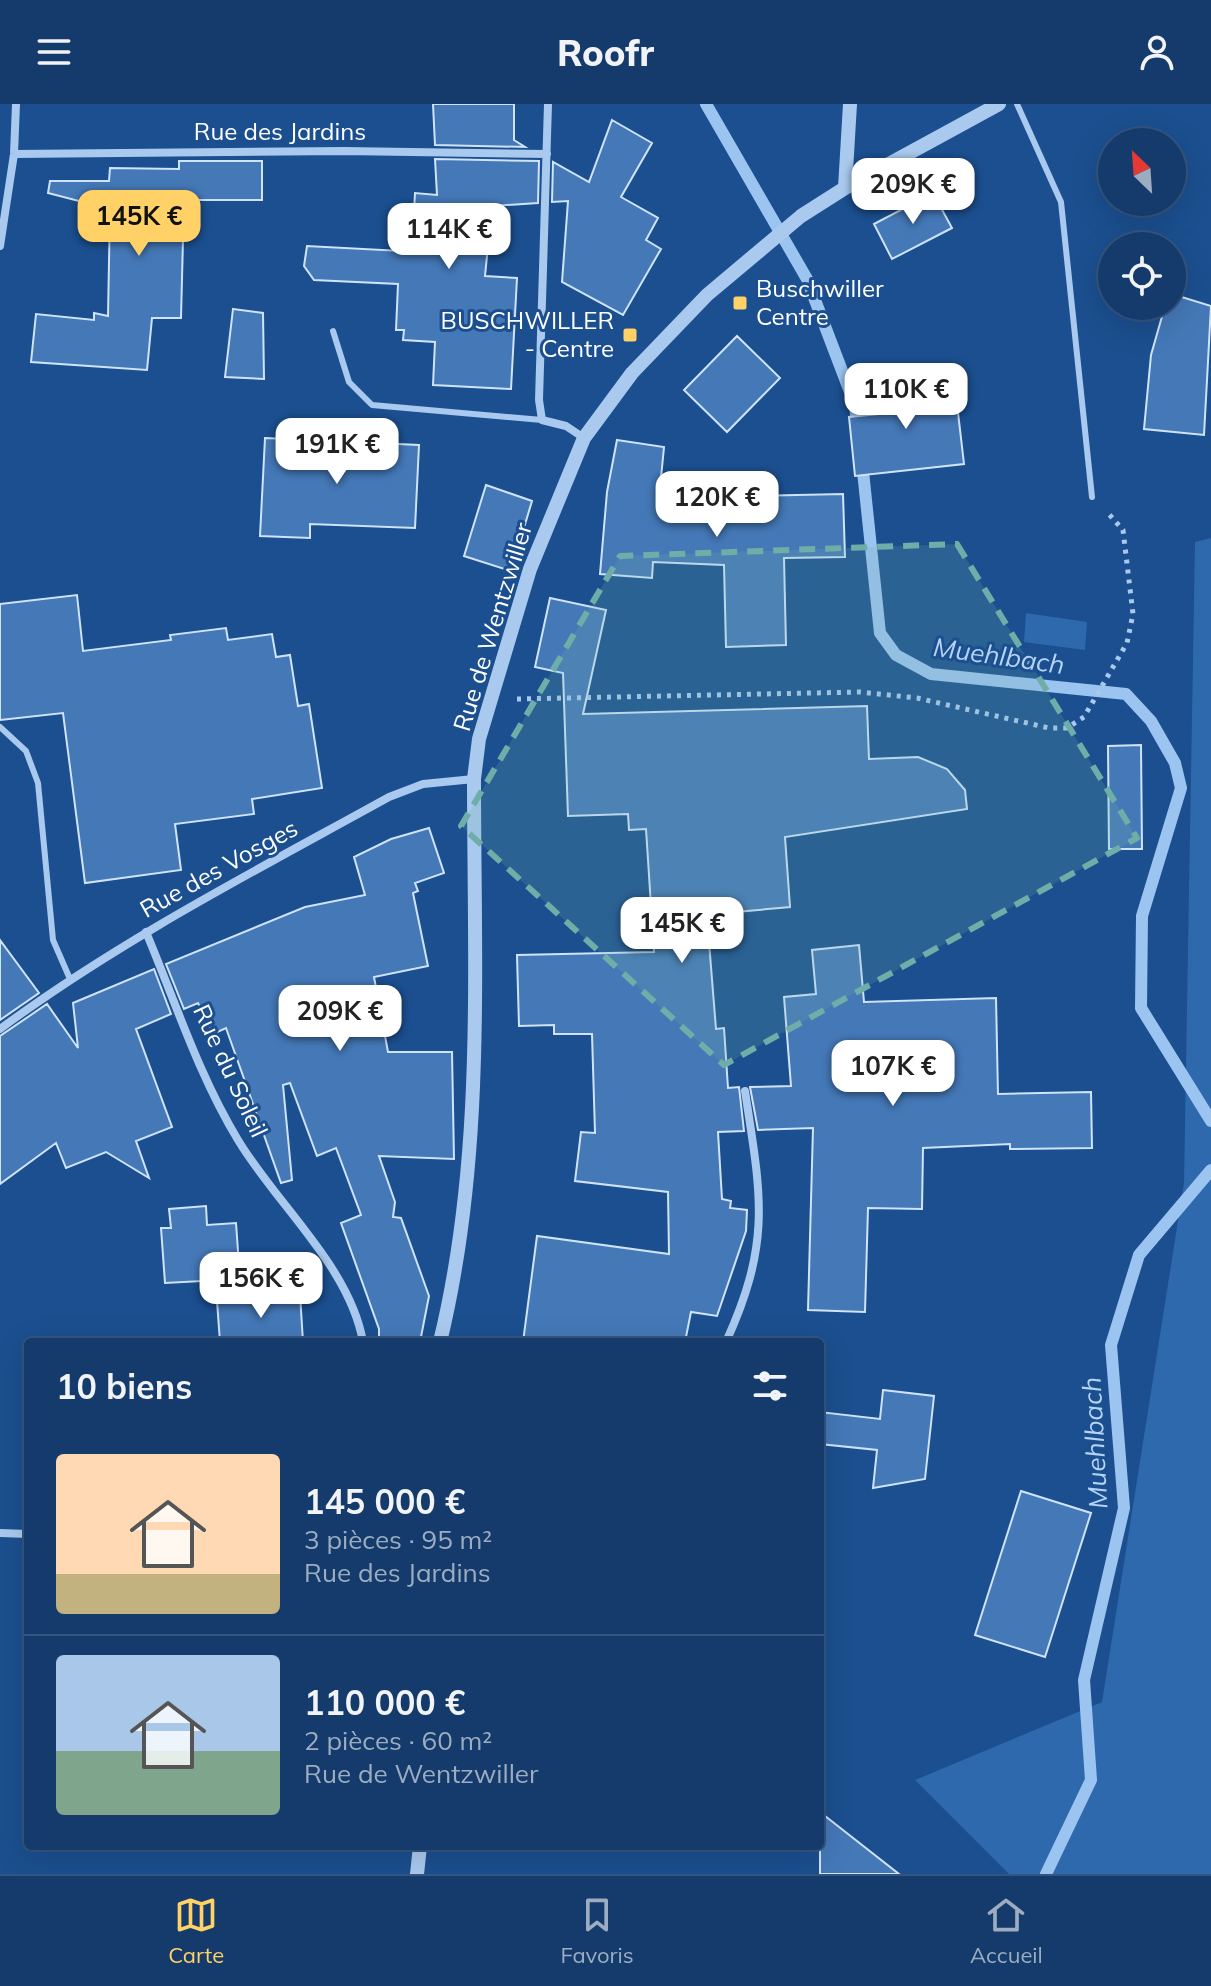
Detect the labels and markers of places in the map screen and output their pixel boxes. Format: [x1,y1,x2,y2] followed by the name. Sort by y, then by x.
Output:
[848,158,978,226] pin: 209K €
[74,190,204,258] pin: 145K €
[384,203,514,271] pin: 114K €
[756,273,884,331] place label: Buschwiller Centre
[731,294,749,312] marker: Buschwiller Centre
[441,305,614,363] place label: BUSCHWILLER - Centre
[621,326,639,344] marker: BUSCHWILLER - Centre
[841,363,971,431] pin: 110K €
[272,418,402,486] pin: 191K €
[652,471,782,539] pin: 120K €
[617,897,747,965] pin: 145K €
[275,985,405,1053] pin: 209K €
[828,1040,958,1108] pin: 107K €
[196,1252,326,1320] pin: 156K €

